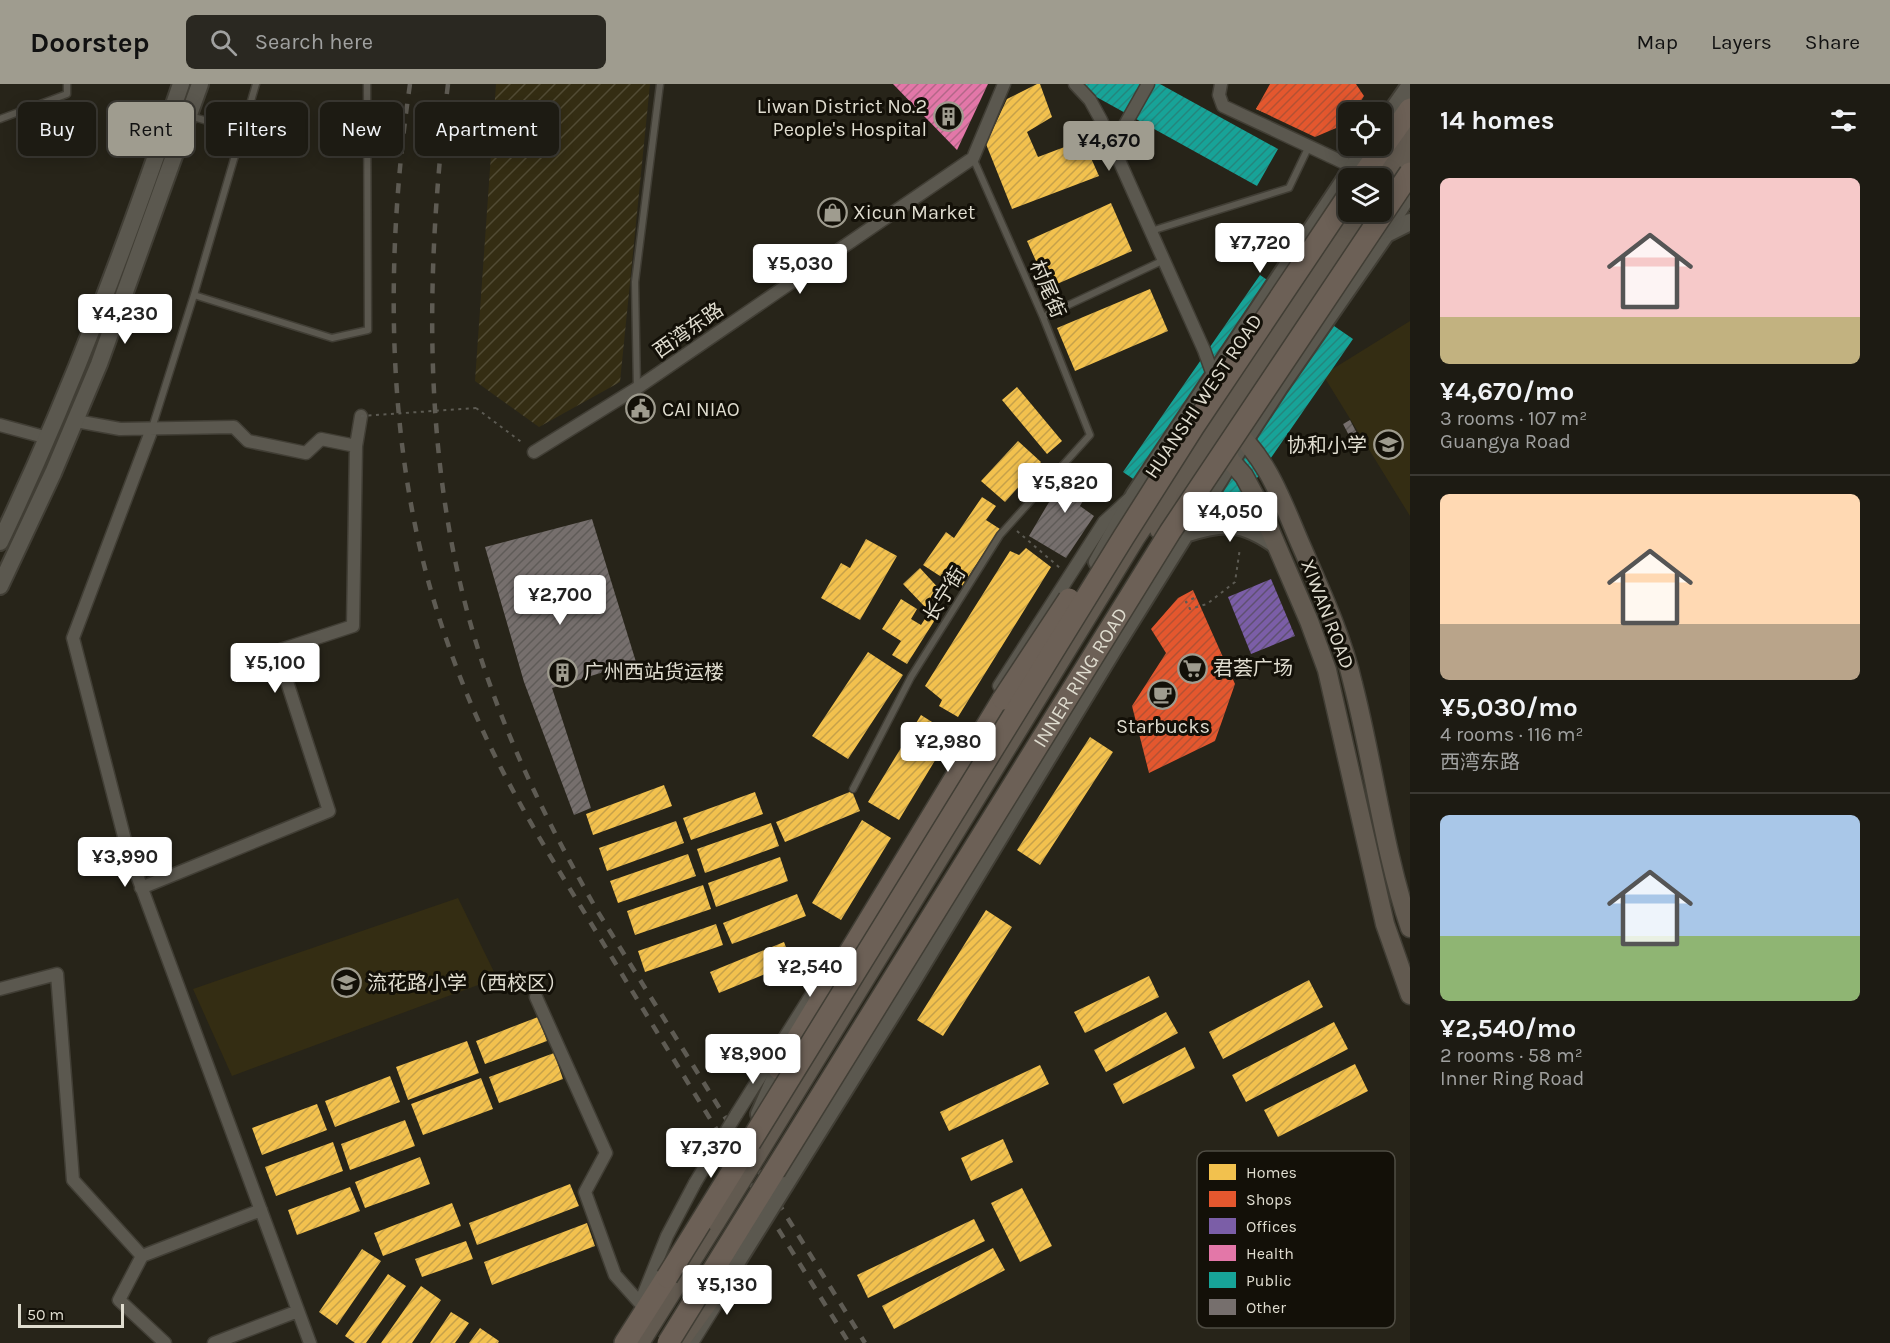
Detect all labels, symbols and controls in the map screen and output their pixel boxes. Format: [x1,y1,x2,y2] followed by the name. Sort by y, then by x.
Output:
[186,15,606,69] search box
[30,26,150,59] text: Doorstep
[207,26,240,59] icon: search
[255,29,373,55] text: Search here
[1636,30,1678,54] text: Map
[1711,30,1772,54] text: Layers
[1805,30,1860,54] text: Share
[757,95,927,141] place label: Liwan District No.2 People's Hospital
[932,101,964,133] building icon: Liwan District No.2 People's Hospital
[18,102,96,156] chip: Buy
[108,102,194,156] chip: Rent
[206,102,308,156] chip: Filters
[320,102,403,156] chip: New
[415,102,559,156] chip: Apartment
[1338,102,1392,222] map controls
[1338,102,1392,156] button: locate
[1827,104,1860,137] icon: filters
[1440,105,1554,136] text: 14 homes
[1060,121,1158,172] pin: ¥4,670
[1077,129,1141,152] text: ¥4,670
[1338,168,1392,222] button: layers
[816,196,848,228] shop icon: Xicun Market
[853,201,976,224] place label: Xicun Market
[1596,217,1704,325] icon: home
[1211,223,1309,274] pin: ¥7,720
[1229,231,1291,254] text: ¥7,720
[751,244,849,295] pin: ¥5,030
[767,252,833,275] text: ¥5,030
[1025,257,1070,321] street label: 村尾街
[76,294,174,345] pin: ¥4,230
[649,298,728,363] street label: 西湾东路
[92,302,158,325] text: ¥4,230
[1140,310,1267,483] street label: HUANSHI WEST ROAD
[1440,376,1574,407] text: ¥4,670/mo
[625,393,657,425] public building icon: CAI NIAO
[662,398,740,421] place label: CAI NIAO
[1440,407,1587,430] text: 3 rooms · 107 m²
[1372,429,1404,461] school or university icon: 协和小学
[1440,430,1571,453] text: Guangya Road
[1287,434,1367,457] place label: 协和小学
[1016,463,1114,514] pin: ¥5,820
[1032,471,1098,494] text: ¥5,820
[1181,492,1279,543] pin: ¥4,050
[1197,500,1263,523] text: ¥4,050
[1596,533,1704,641] icon: home
[1296,556,1359,672] street label: XIWAN ROAD
[919,563,970,626] street label: 长宁街
[511,575,609,626] pin: ¥2,700
[528,583,592,606] text: ¥2,700
[1029,603,1132,752] street label: INNER RING ROAD
[226,643,324,694] pin: ¥5,100
[245,651,305,674] text: ¥5,100
[1176,652,1208,684] supermarket icon: 君荟广场
[547,656,579,688] building icon: 广州西站货运楼
[1213,657,1293,680] place label: 君荟广场
[584,661,724,684] place label: 广州西站货运楼
[1147,679,1179,711] cafe icon: Starbucks
[1440,692,1578,723] text: ¥5,030/mo
[1116,715,1210,738] place label: Starbucks
[899,722,997,773] pin: ¥2,980
[1440,723,1583,746] text: 4 rooms · 116 m²
[915,730,981,753] text: ¥2,980
[1440,751,1520,774] text: 西湾东路
[76,837,174,888] pin: ¥3,990
[92,845,158,868] text: ¥3,990
[1596,854,1704,962] icon: home
[761,947,859,998] pin: ¥2,540
[777,955,843,978] text: ¥2,540
[330,967,362,999] school or university icon: 流花路小学（西校区）
[367,972,567,995] place label: 流花路小学（西校区）
[1440,1013,1576,1044] text: ¥2,540/mo
[704,1034,802,1085] pin: ¥8,900
[719,1042,787,1065] text: ¥8,900
[1440,1044,1583,1067] text: 2 rooms · 58 m²
[1440,1067,1584,1090] text: Inner Ring Road
[662,1128,760,1179] pin: ¥7,370
[680,1136,742,1159] text: ¥7,370
[1197,1151,1395,1328] legend
[1246,1163,1297,1182] text: Homes
[1246,1190,1292,1209] text: Shops
[1246,1217,1297,1236] text: Offices
[1246,1244,1294,1263] text: Health
[678,1265,776,1316] pin: ¥5,130
[1246,1271,1292,1290] text: Public
[697,1273,757,1296] text: ¥5,130
[1246,1298,1286,1317] text: Other
[18,1301,124,1328] scale bar
[27,1305,64,1324] text: 50 m

